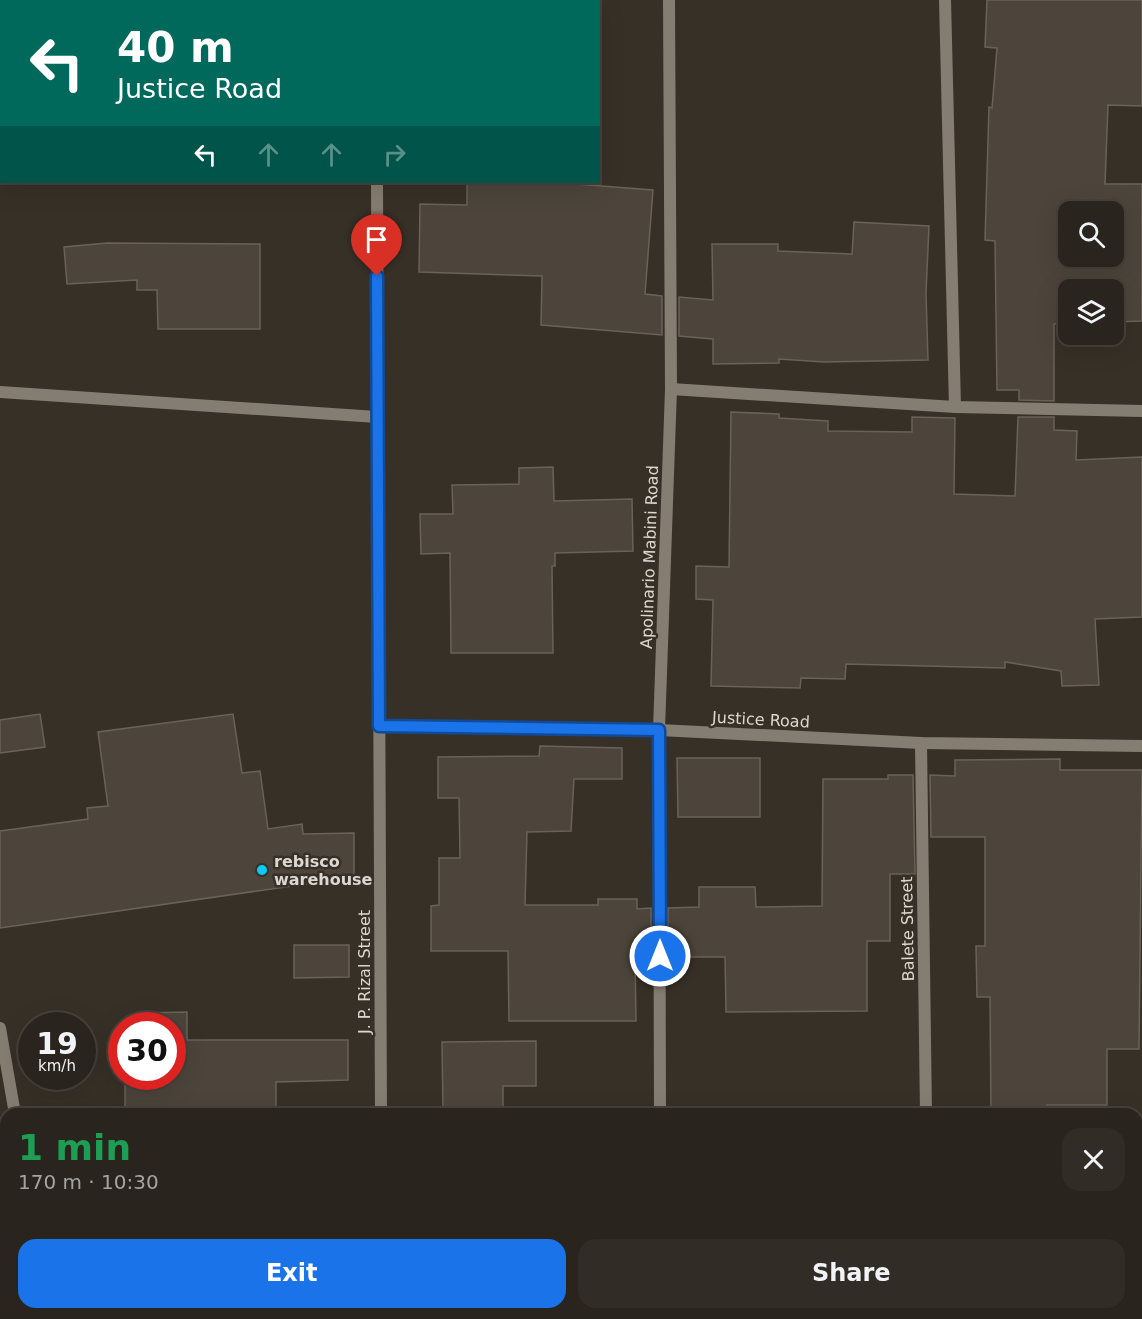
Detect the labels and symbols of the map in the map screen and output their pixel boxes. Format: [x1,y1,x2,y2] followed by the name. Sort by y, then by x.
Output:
[351,214,402,276] pin
[637,465,662,649] street label: Apolinario Mabini Road
[711,707,810,732] street label: Justice Road
[274,852,373,889] place label: rebisco warehouse
[255,863,269,877] marker: rebisco warehouse
[897,876,918,982] street label: Balete Street
[355,910,374,1035] street label: J. P. Rizal Street
[628,924,692,988] position arrow
[108,1012,186,1090] speed limit sign: 30

